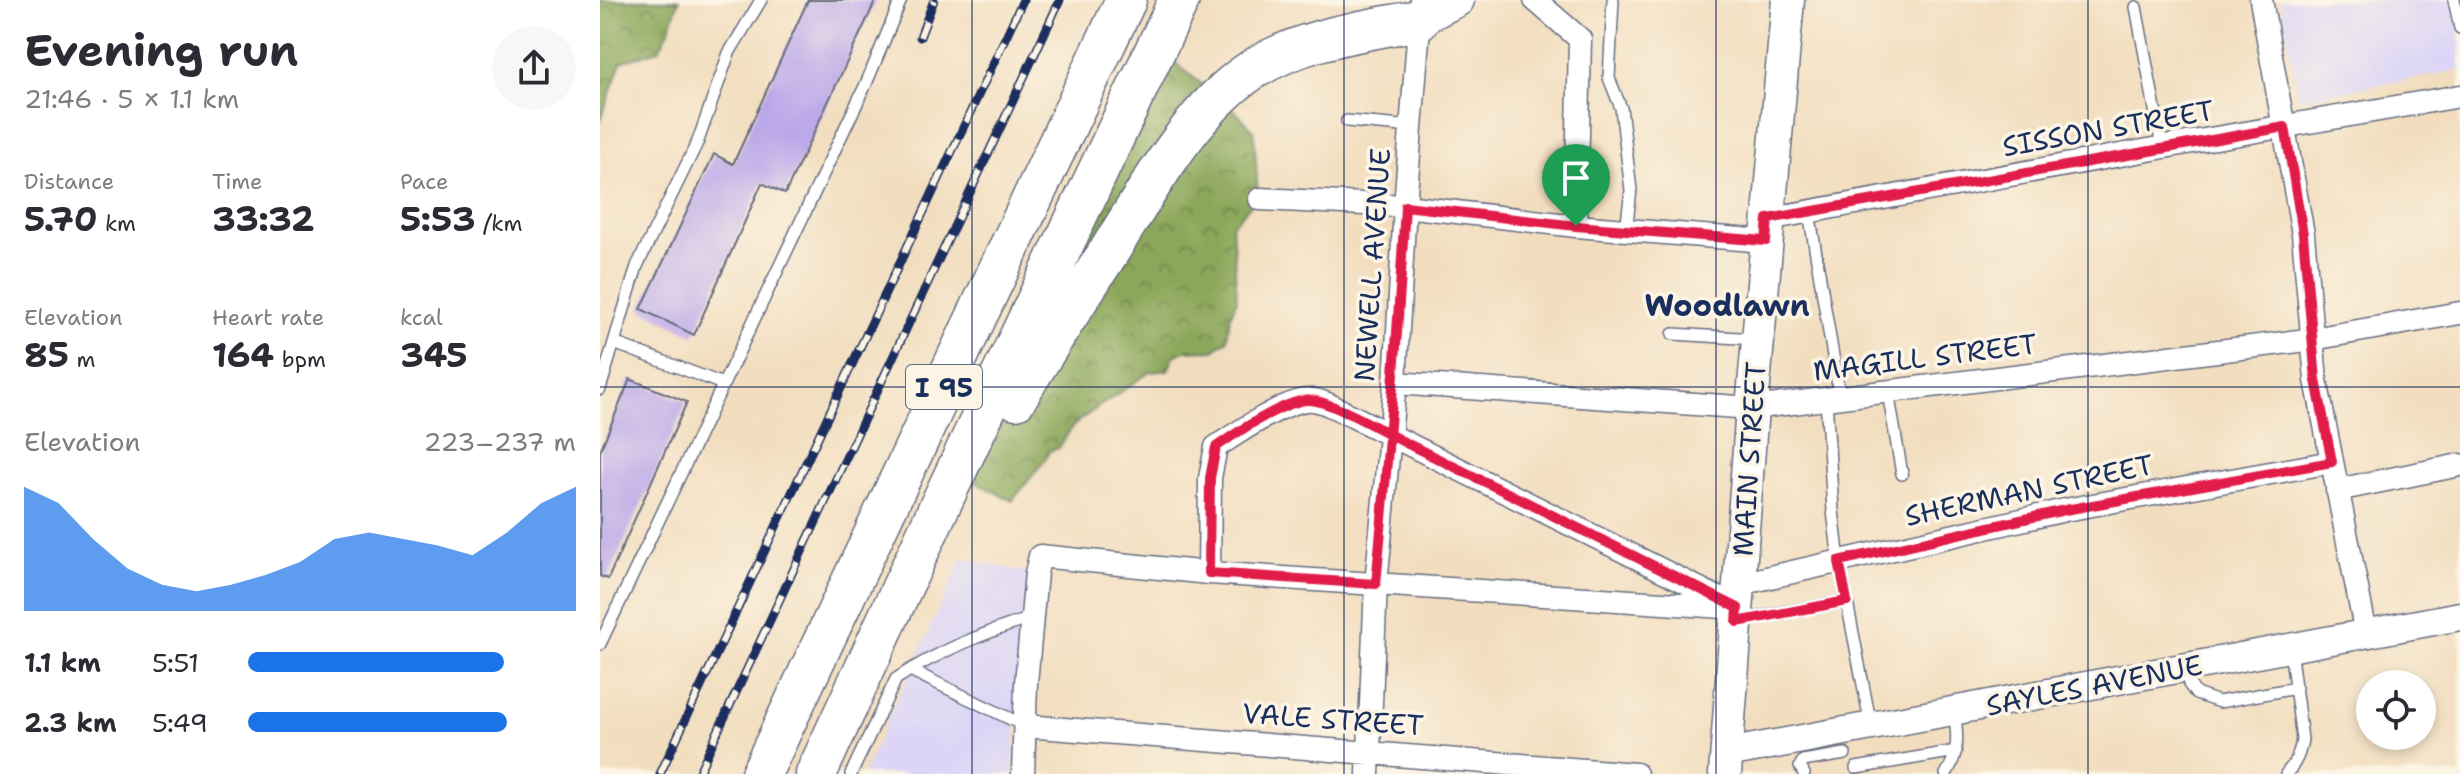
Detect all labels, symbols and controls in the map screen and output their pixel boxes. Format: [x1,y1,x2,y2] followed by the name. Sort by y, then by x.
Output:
[24,21,298,80] text: Evening run
[492,26,576,110] button: share
[24,81,239,116] text: 21:46 · 5 × 1.1 km
[1999,91,2217,165] street label: SISSON STREET
[1542,144,1610,226] pin
[1345,147,1399,383] street label: NEWELL AVENUE
[1554,156,1598,200] icon: arrive
[24,167,114,196] text: Distance
[212,167,262,196] text: Time
[400,167,448,196] text: Pace
[24,196,97,242] text: 5.70
[212,196,314,242] text: 33:32
[400,196,476,242] text: 5:53
[97,209,136,238] text: km
[476,209,522,238] text: /km
[1644,285,1810,326] district label: Woodlawn
[24,303,122,332] text: Elevation
[212,303,324,332] text: Heart rate
[400,303,443,332] text: kcal
[1811,324,2039,390] street label: MAGILL STREET
[24,332,69,378] text: 85
[212,332,274,378] text: 164
[400,332,467,378] text: 345
[69,345,96,374] text: m
[274,345,326,374] text: bpm
[1723,360,1775,558] street label: MAIN STREET
[906,365,982,409] road number: I 95
[24,424,140,459] text: Elevation
[424,424,576,459] text: 223–237 m
[1901,445,2157,535] street label: SHERMAN STREET
[24,645,101,680] text: 1.1 km
[152,645,199,680] text: 5:51
[1983,645,2205,725] street label: SAYLES AVENUE
[2356,670,2436,750] map controls
[2356,670,2436,750] button: locate
[1241,694,1425,744] street label: VALE STREET
[24,705,117,740] text: 2.3 km
[152,705,208,740] text: 5:49

